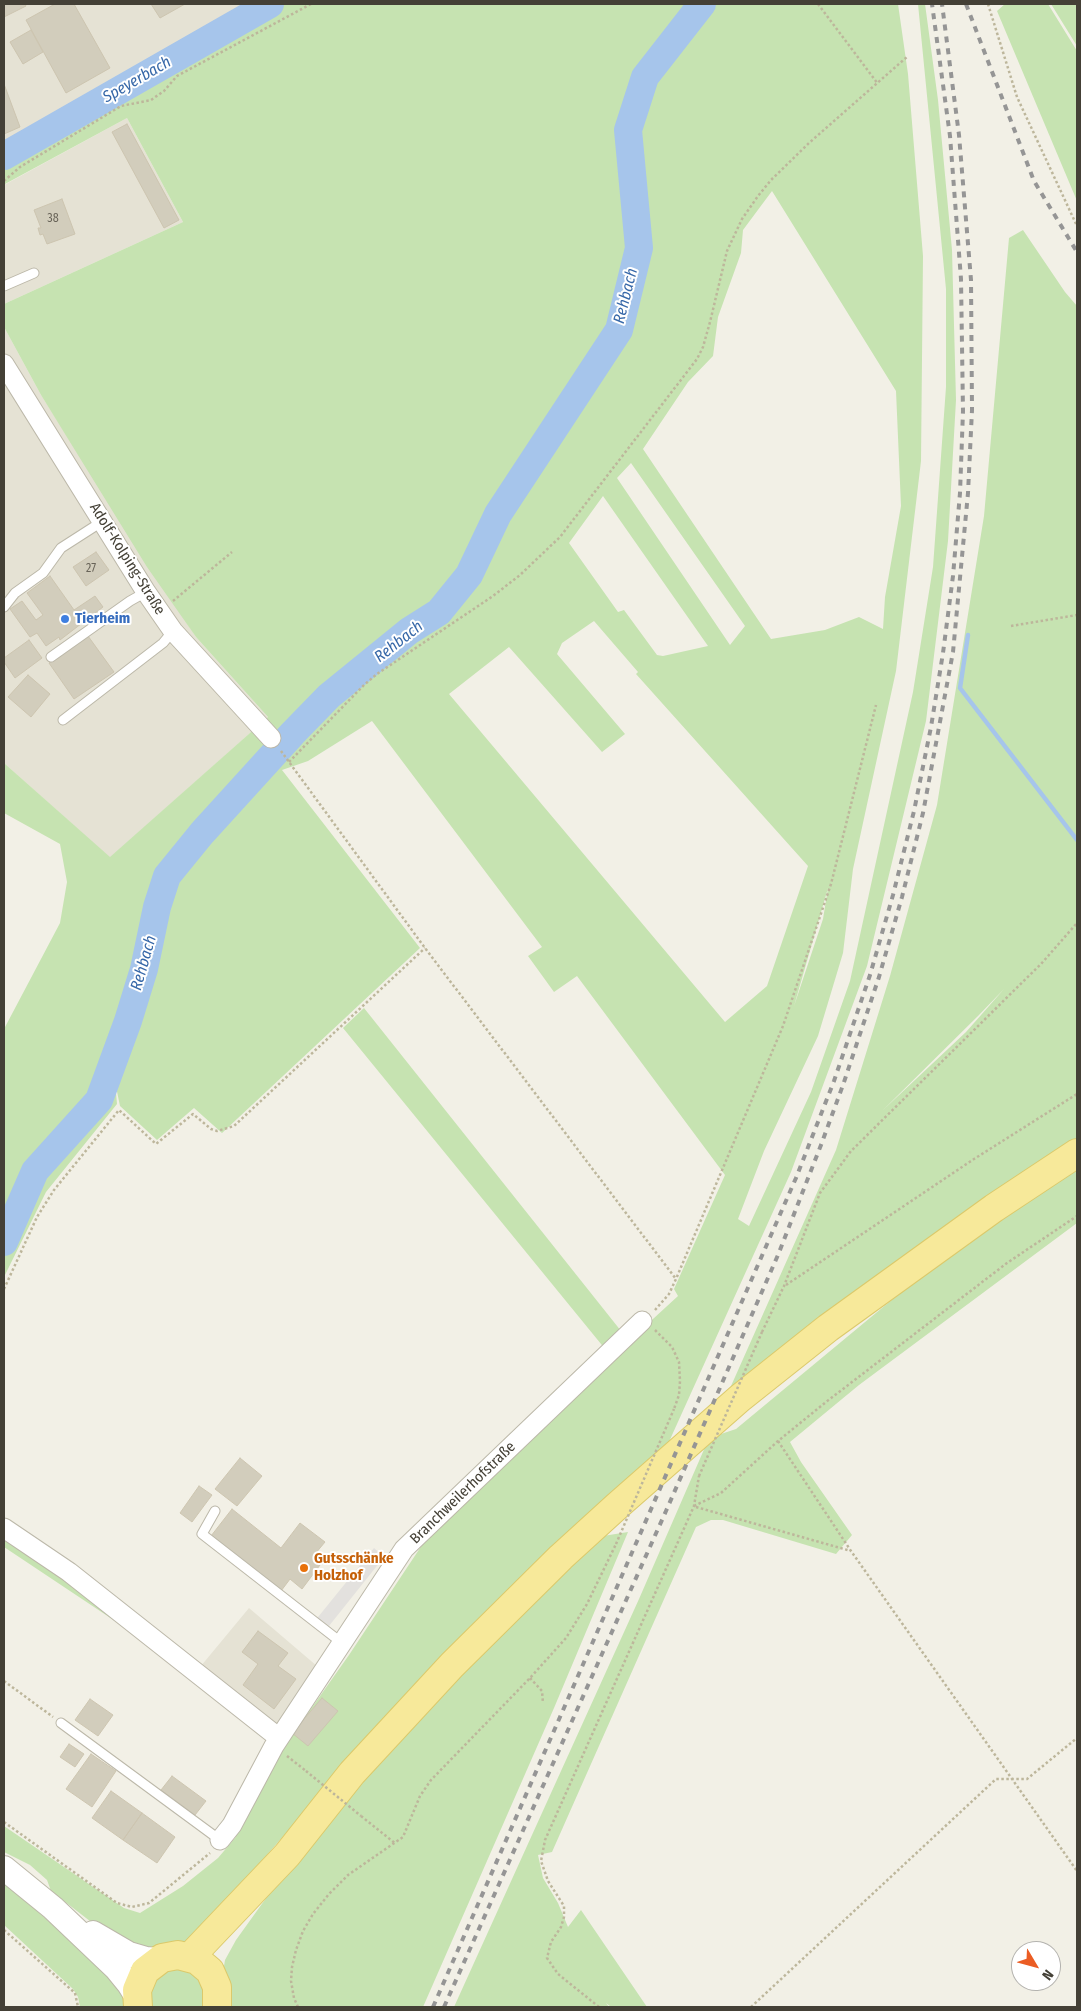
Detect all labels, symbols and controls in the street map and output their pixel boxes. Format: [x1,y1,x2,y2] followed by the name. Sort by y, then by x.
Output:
[99,53,175,107] water label: Speyerbach
[47,212,59,226] house number: 38
[610,266,642,326] water label: Rehbach
[85,500,169,618] street label: Adolf-Kolping-Straße
[86,562,96,576] house number: 27
[75,610,130,628] place label: Tierheim
[59,613,71,625] marker: Tierheim
[371,617,427,667] water label: Rehbach
[127,933,161,993] water label: Rehbach
[407,1438,519,1548] street label: Branchweilerhofstraße
[314,1550,394,1585] place label: Gutsschänke Holzhof
[298,1562,310,1574] marker: Gutsschänke Holzhof
[1011,1941,1061,1991] north arrow
[1038,1966,1057,1983] text: N

